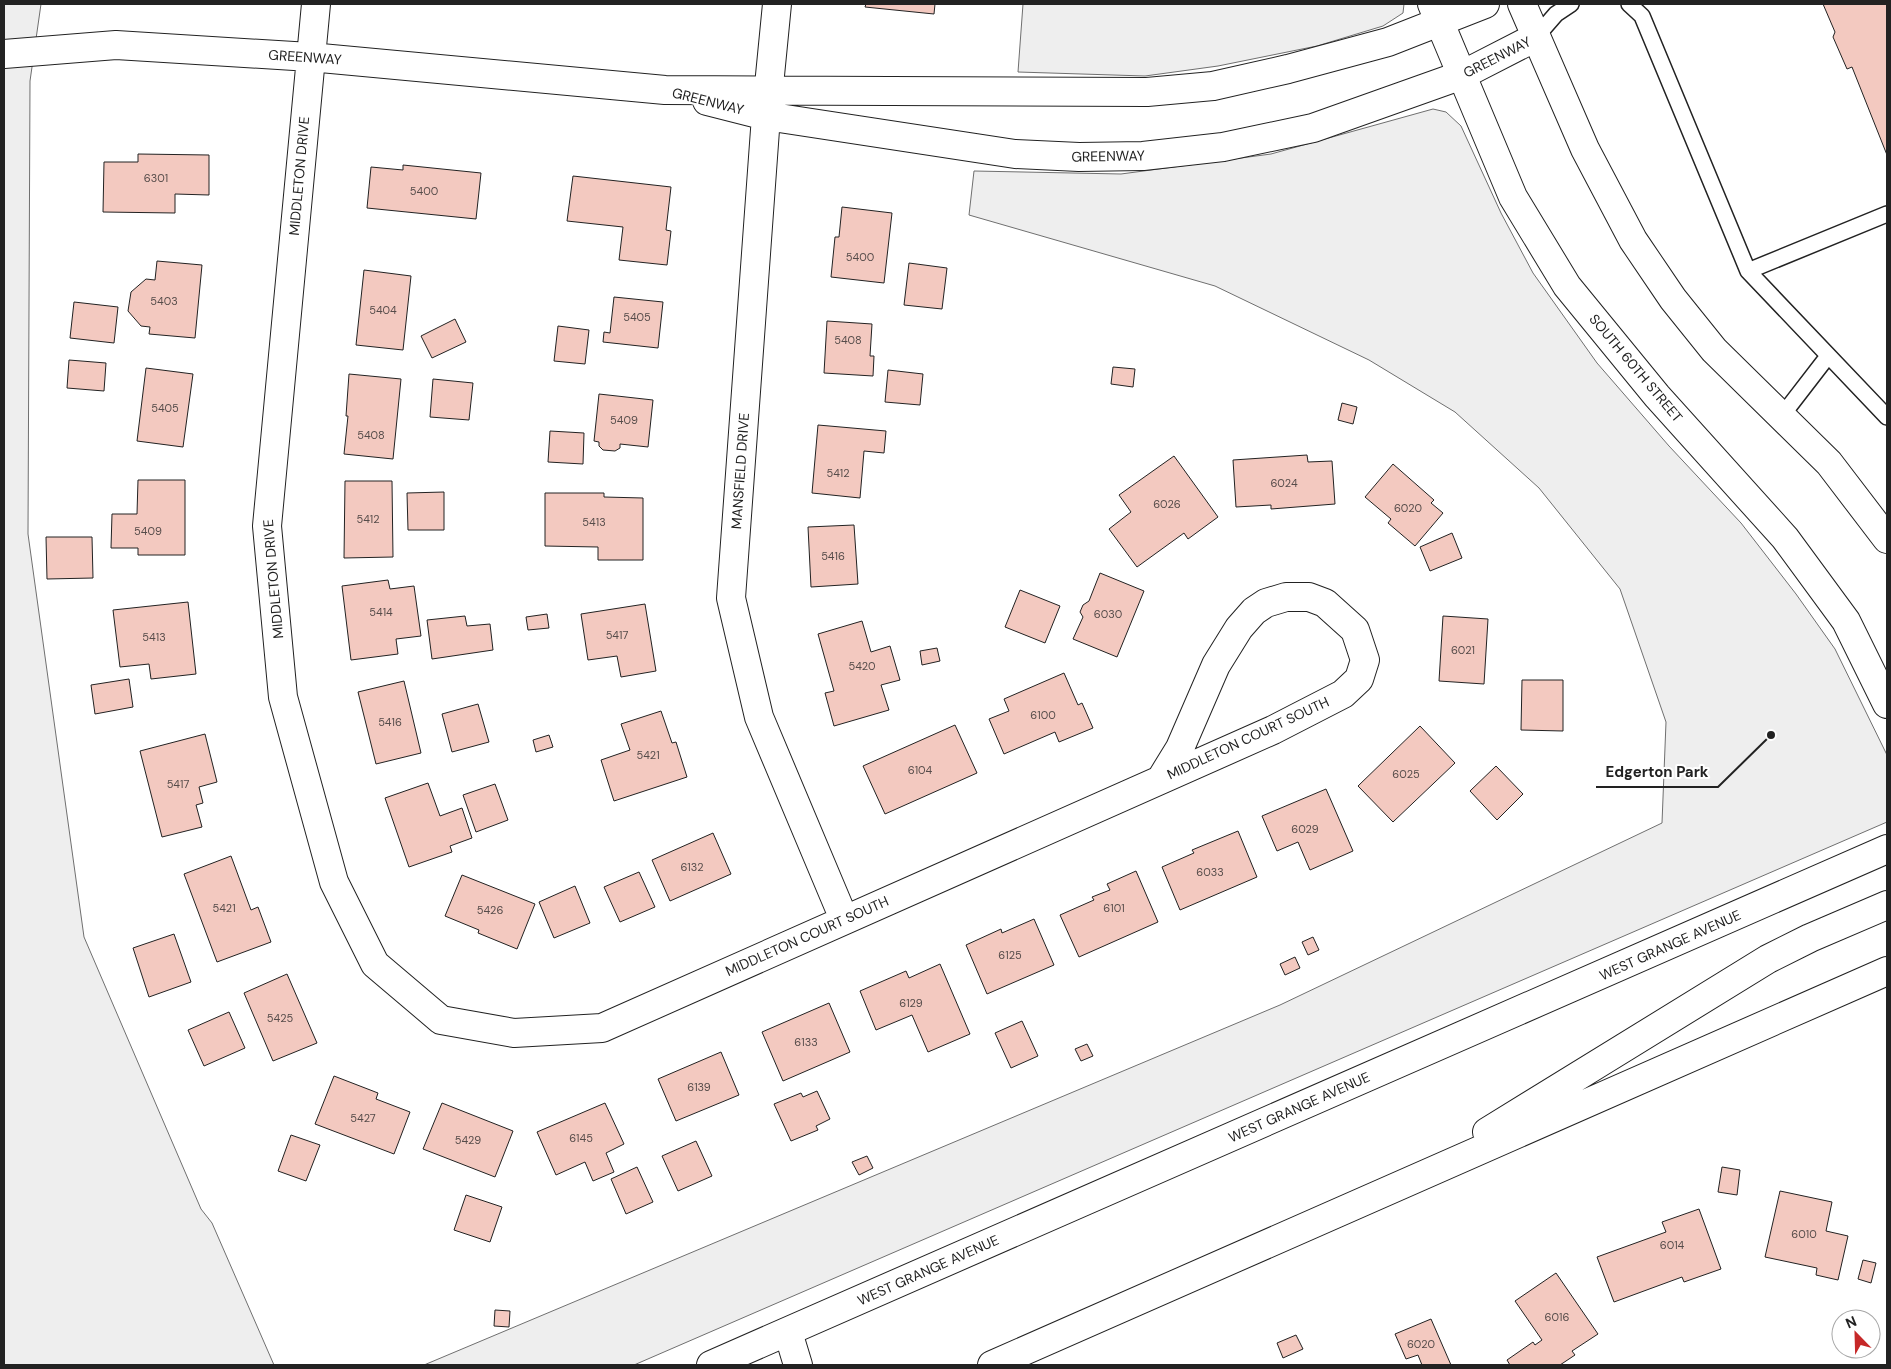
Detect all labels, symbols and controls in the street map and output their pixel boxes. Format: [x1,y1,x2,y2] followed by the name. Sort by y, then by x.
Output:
[1460,32,1534,82] street label: GREENWAY
[268,45,342,69] street label: GREENWAY
[670,83,746,119] street label: GREENWAY
[285,116,313,236] street label: MIDDLETON DRIVE
[1071,146,1145,166] street label: GREENWAY
[144,171,168,185] house number: 6301
[410,184,438,198] house number: 5400
[846,250,874,264] house number: 5400
[150,294,178,308] house number: 5403
[369,303,397,317] house number: 5404
[623,310,651,324] house number: 5405
[1585,310,1687,426] street label: SOUTH 60TH STREET
[834,333,862,347] house number: 5408
[151,401,179,415] house number: 5405
[727,412,753,530] street label: MANSFIELD DRIVE
[610,413,638,427] house number: 5409
[357,428,385,442] house number: 5408
[826,466,850,480] house number: 5412
[1270,476,1298,490] house number: 6024
[1153,497,1181,511] house number: 6026
[1394,501,1422,515] house number: 6020
[356,512,380,526] house number: 5412
[582,515,606,529] house number: 5413
[259,519,287,639] street label: MIDDLETON DRIVE
[134,524,162,538] house number: 5409
[821,549,845,563] house number: 5416
[369,605,393,619] house number: 5414
[1094,607,1122,621] house number: 6030
[606,628,628,642] house number: 5417
[142,630,166,644] house number: 5413
[1451,643,1475,657] house number: 6021
[848,659,876,673] house number: 5420
[1164,693,1332,783] street label: MIDDLETON COURT SOUTH
[1030,708,1056,722] house number: 6100
[378,715,402,729] house number: 5416
[636,748,660,762] house number: 5421
[1596,757,1718,787] callout: Edgerton Park
[1606,762,1709,782] text: Edgerton Park
[908,763,933,777] house number: 6104
[1392,767,1420,781] house number: 6025
[167,777,189,791] house number: 5417
[1291,822,1319,836] house number: 6029
[680,860,704,874] house number: 6132
[1196,865,1224,879] house number: 6033
[723,892,891,980] street label: MIDDLETON COURT SOUTH
[212,901,236,915] house number: 5421
[1103,901,1125,915] house number: 6101
[477,903,503,917] house number: 5426
[1596,906,1744,984] street label: WEST GRANGE AVENUE
[998,948,1022,962] house number: 6125
[899,996,923,1010] house number: 6129
[267,1011,294,1025] house number: 5425
[794,1035,818,1049] house number: 6133
[1225,1068,1373,1146] street label: WEST GRANGE AVENUE
[687,1080,711,1094] house number: 6139
[350,1111,376,1125] house number: 5427
[569,1131,593,1145] house number: 6145
[455,1133,481,1147] house number: 5429
[1791,1227,1817,1241] house number: 6010
[854,1231,1002,1309] street label: WEST GRANGE AVENUE
[1660,1238,1685,1252] house number: 6014
[1831,1309,1881,1359] north arrow
[1545,1310,1569,1324] house number: 6016
[1843,1312,1859,1332] text: N
[1407,1337,1435,1351] house number: 6020

